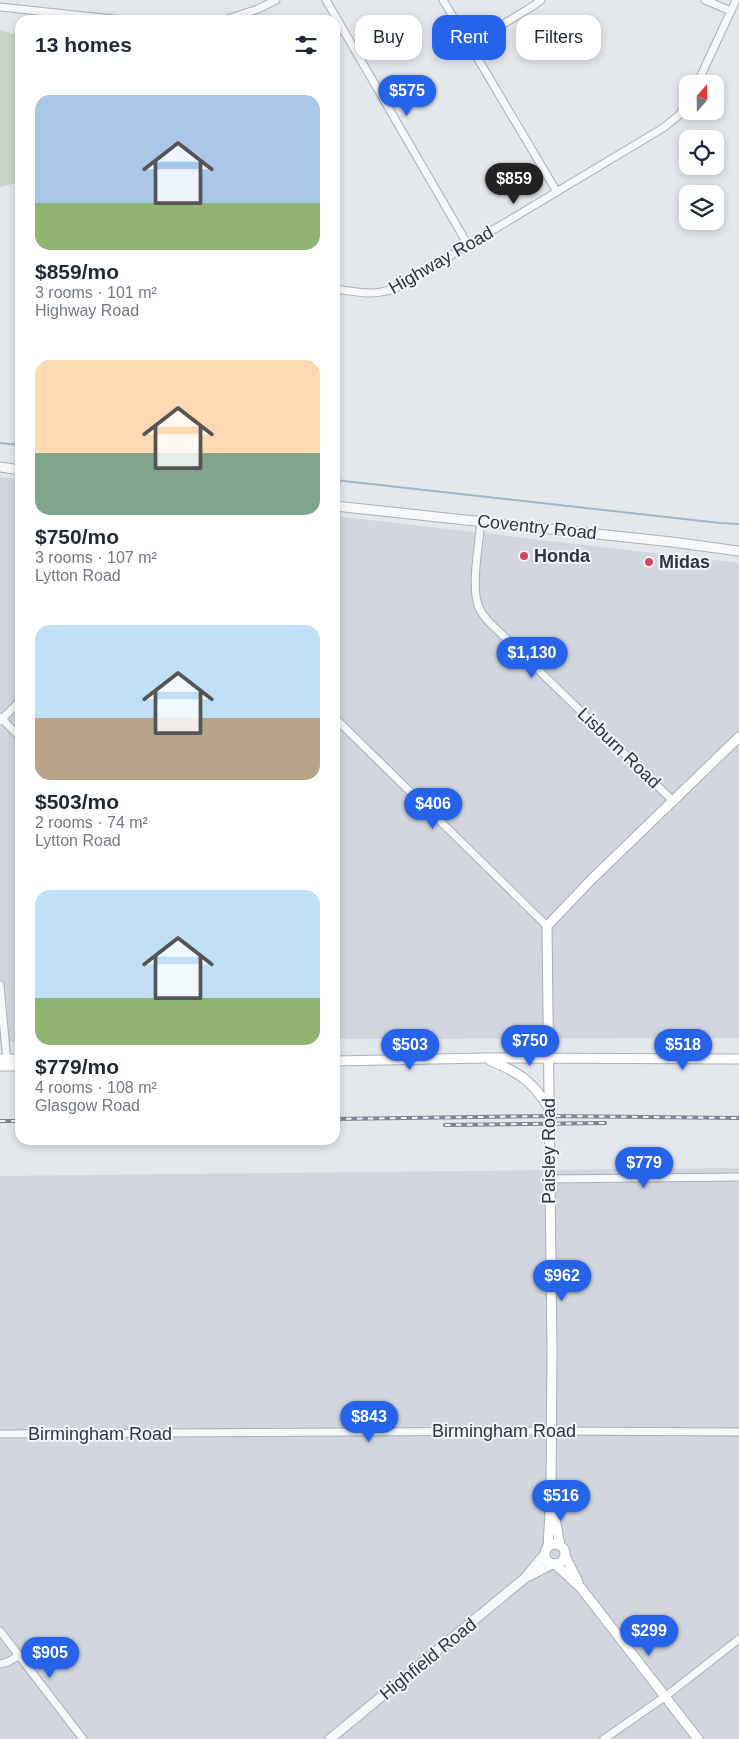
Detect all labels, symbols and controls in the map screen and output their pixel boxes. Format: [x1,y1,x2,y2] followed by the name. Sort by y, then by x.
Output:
[355,15,422,60] chip: Buy
[432,15,506,60] chip: Rent
[516,15,601,60] chip: Filters
[292,31,320,59] icon: filters
[35,33,132,56] text: 13 homes
[377,74,437,117] pin: $575
[679,75,724,120] north arrow
[679,75,724,230] map controls
[389,82,425,99] text: $575
[133,128,223,218] icon: home
[679,130,724,175] button: locate
[484,162,544,205] pin: $859
[496,170,532,187] text: $859
[679,185,724,230] button: layers
[385,222,497,298] street label: Highway Road
[35,260,119,283] text: $859/mo
[35,284,157,301] text: 3 rooms · 101 m²
[35,302,139,319] text: Highway Road
[133,393,223,483] icon: home
[476,511,598,543] street label: Coventry Road
[35,525,119,548] text: $750/mo
[534,546,591,566] place label: Honda
[35,549,157,566] text: 3 rooms · 107 m²
[518,550,530,562] marker: Honda
[659,552,710,572] place label: Midas
[643,556,655,568] marker: Midas
[35,567,121,584] text: Lytton Road
[491,636,573,679] pin: $1,130
[508,644,556,661] text: $1,130
[133,658,223,748] icon: home
[574,704,664,792] street label: Lisburn Road
[403,788,463,830] pin: $406
[35,790,119,813] text: $503/mo
[415,795,451,812] text: $406
[35,814,148,831] text: 2 rooms · 74 m²
[35,832,121,849] text: Lytton Road
[133,923,223,1013] icon: home
[500,1024,560,1067] pin: $750
[380,1028,440,1071] pin: $503
[653,1028,713,1071] pin: $518
[512,1032,548,1049] text: $750
[392,1036,428,1053] text: $503
[665,1036,701,1053] text: $518
[35,1055,119,1078] text: $779/mo
[35,1079,157,1096] text: 4 rooms · 108 m²
[35,1097,140,1114] text: Glasgow Road
[539,1098,559,1204] street label: Paisley Road
[614,1146,674,1189] pin: $779
[626,1154,662,1171] text: $779
[532,1260,592,1302] pin: $962
[544,1267,580,1284] text: $962
[339,1400,399,1443] pin: $843
[351,1408,387,1425] text: $843
[432,1421,576,1441] street label: Birmingham Road
[28,1424,172,1444] street label: Birmingham Road
[531,1480,591,1522] pin: $516
[543,1487,579,1504] text: $516
[376,1614,480,1704] street label: Highfield Road
[619,1614,679,1657] pin: $299
[631,1622,667,1639] text: $299
[20,1636,80,1679] pin: $905
[32,1644,68,1661] text: $905

